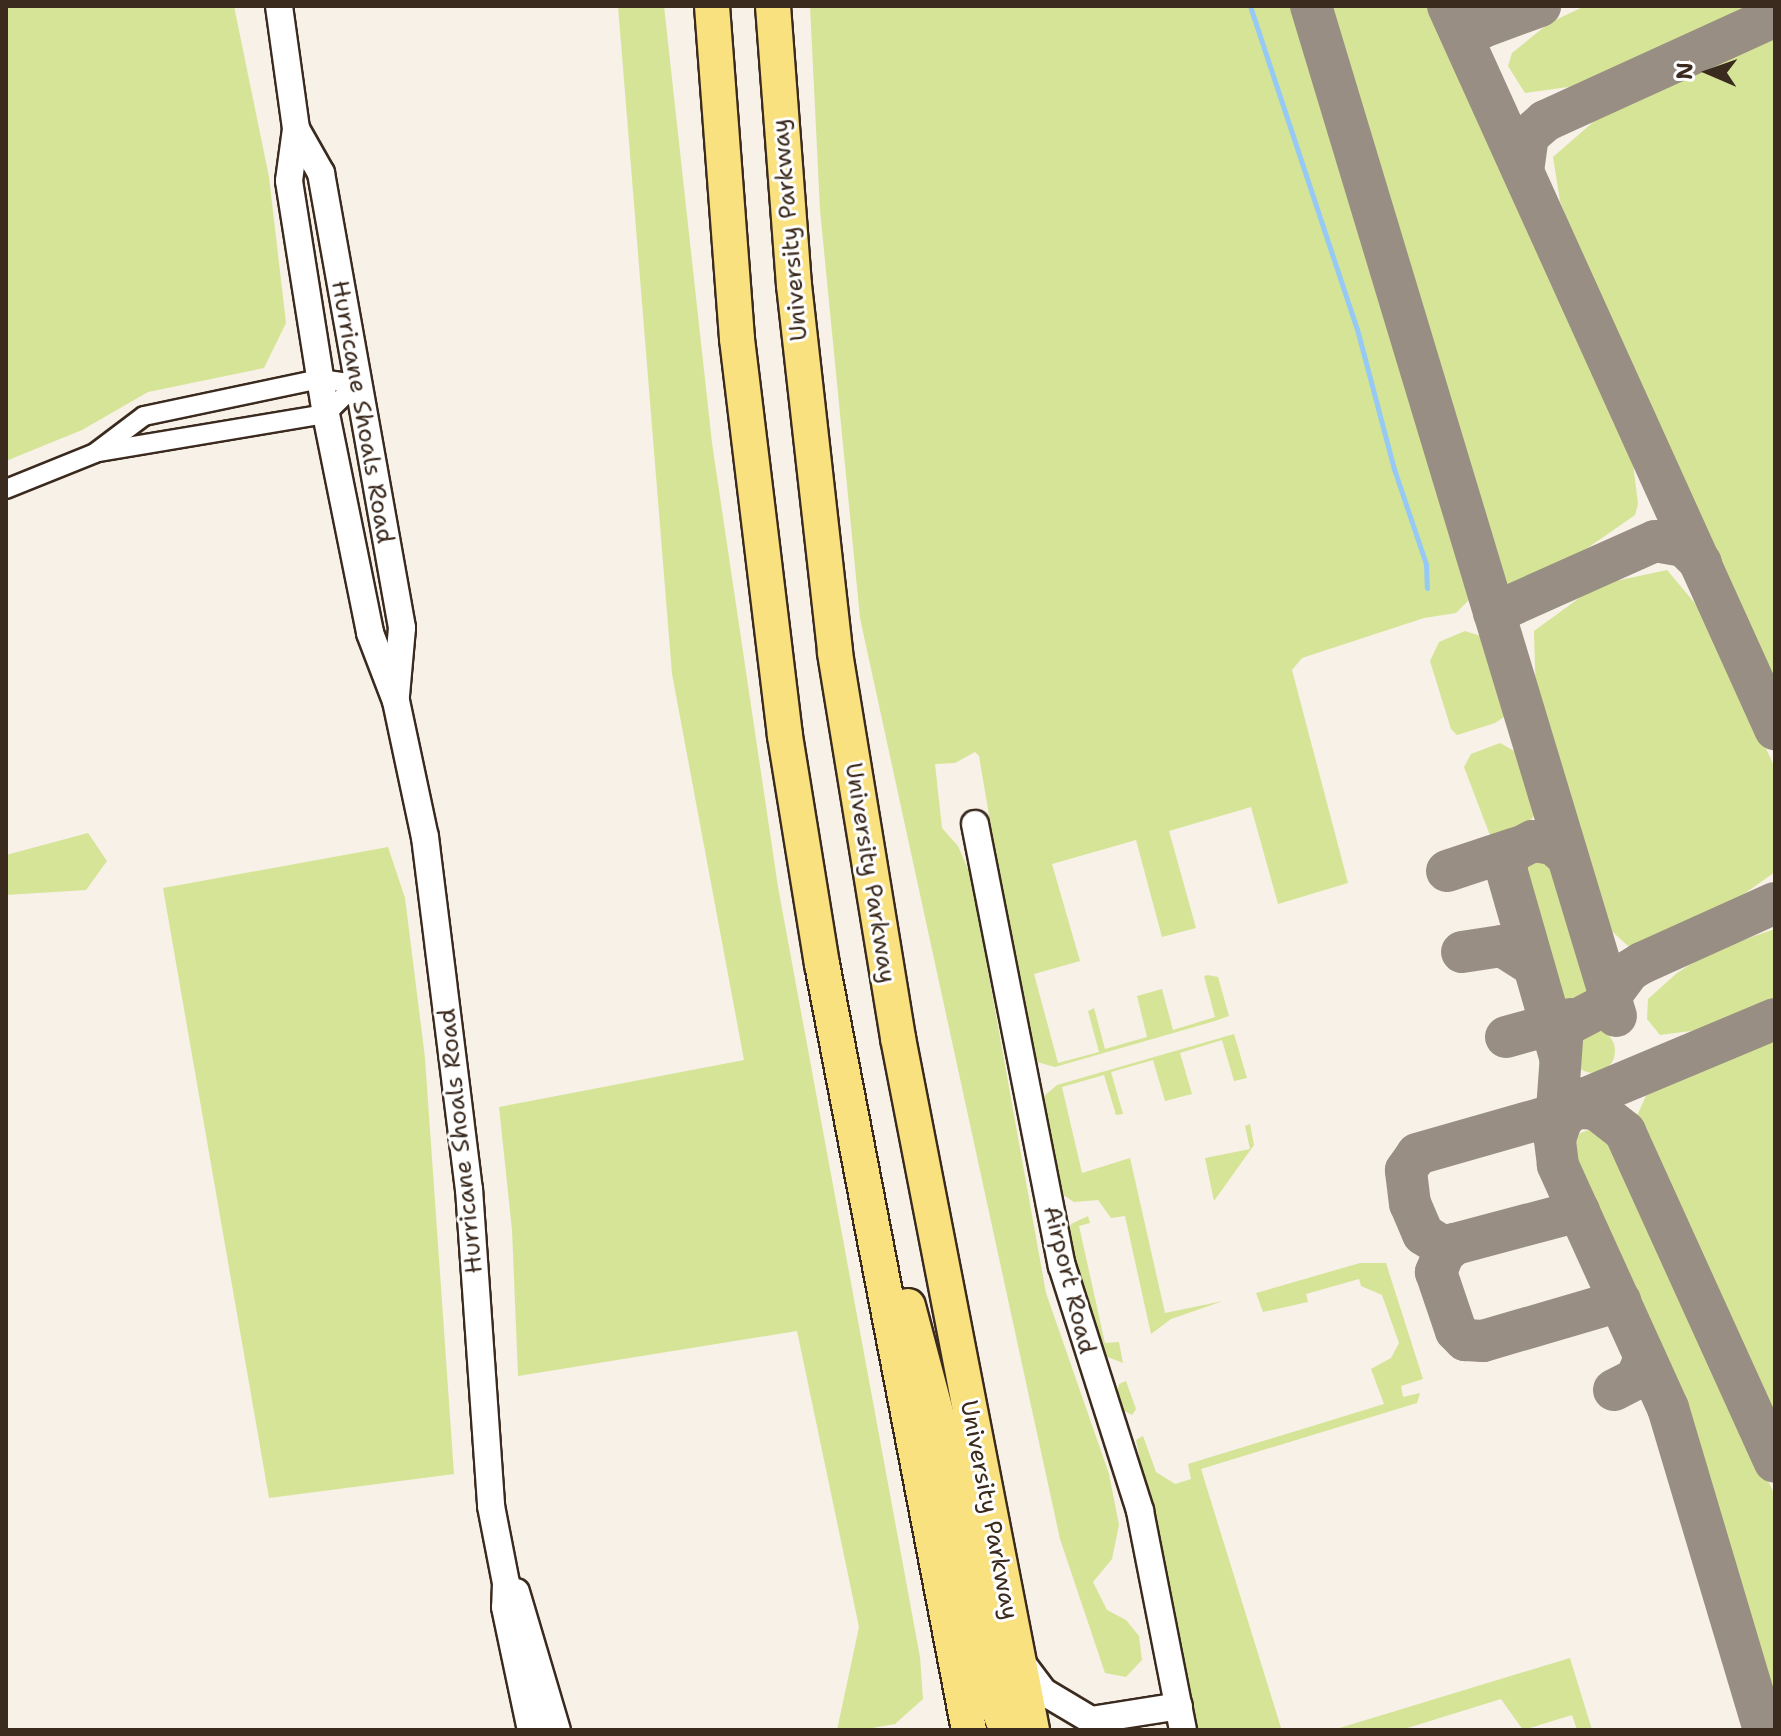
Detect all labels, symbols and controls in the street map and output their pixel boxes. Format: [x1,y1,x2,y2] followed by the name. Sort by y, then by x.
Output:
[1669,32,1749,112] north arrow
[1670,62,1699,80] text: N
[766,118,814,342] street label: University Parkway
[325,278,399,546] street label: Hurricane Shoals Road
[838,761,902,985] street label: University Parkway
[433,1007,489,1275] street label: Hurricane Shoals Road
[1037,1203,1101,1357] street label: Airport Road
[954,1398,1024,1622] street label: University Parkway

